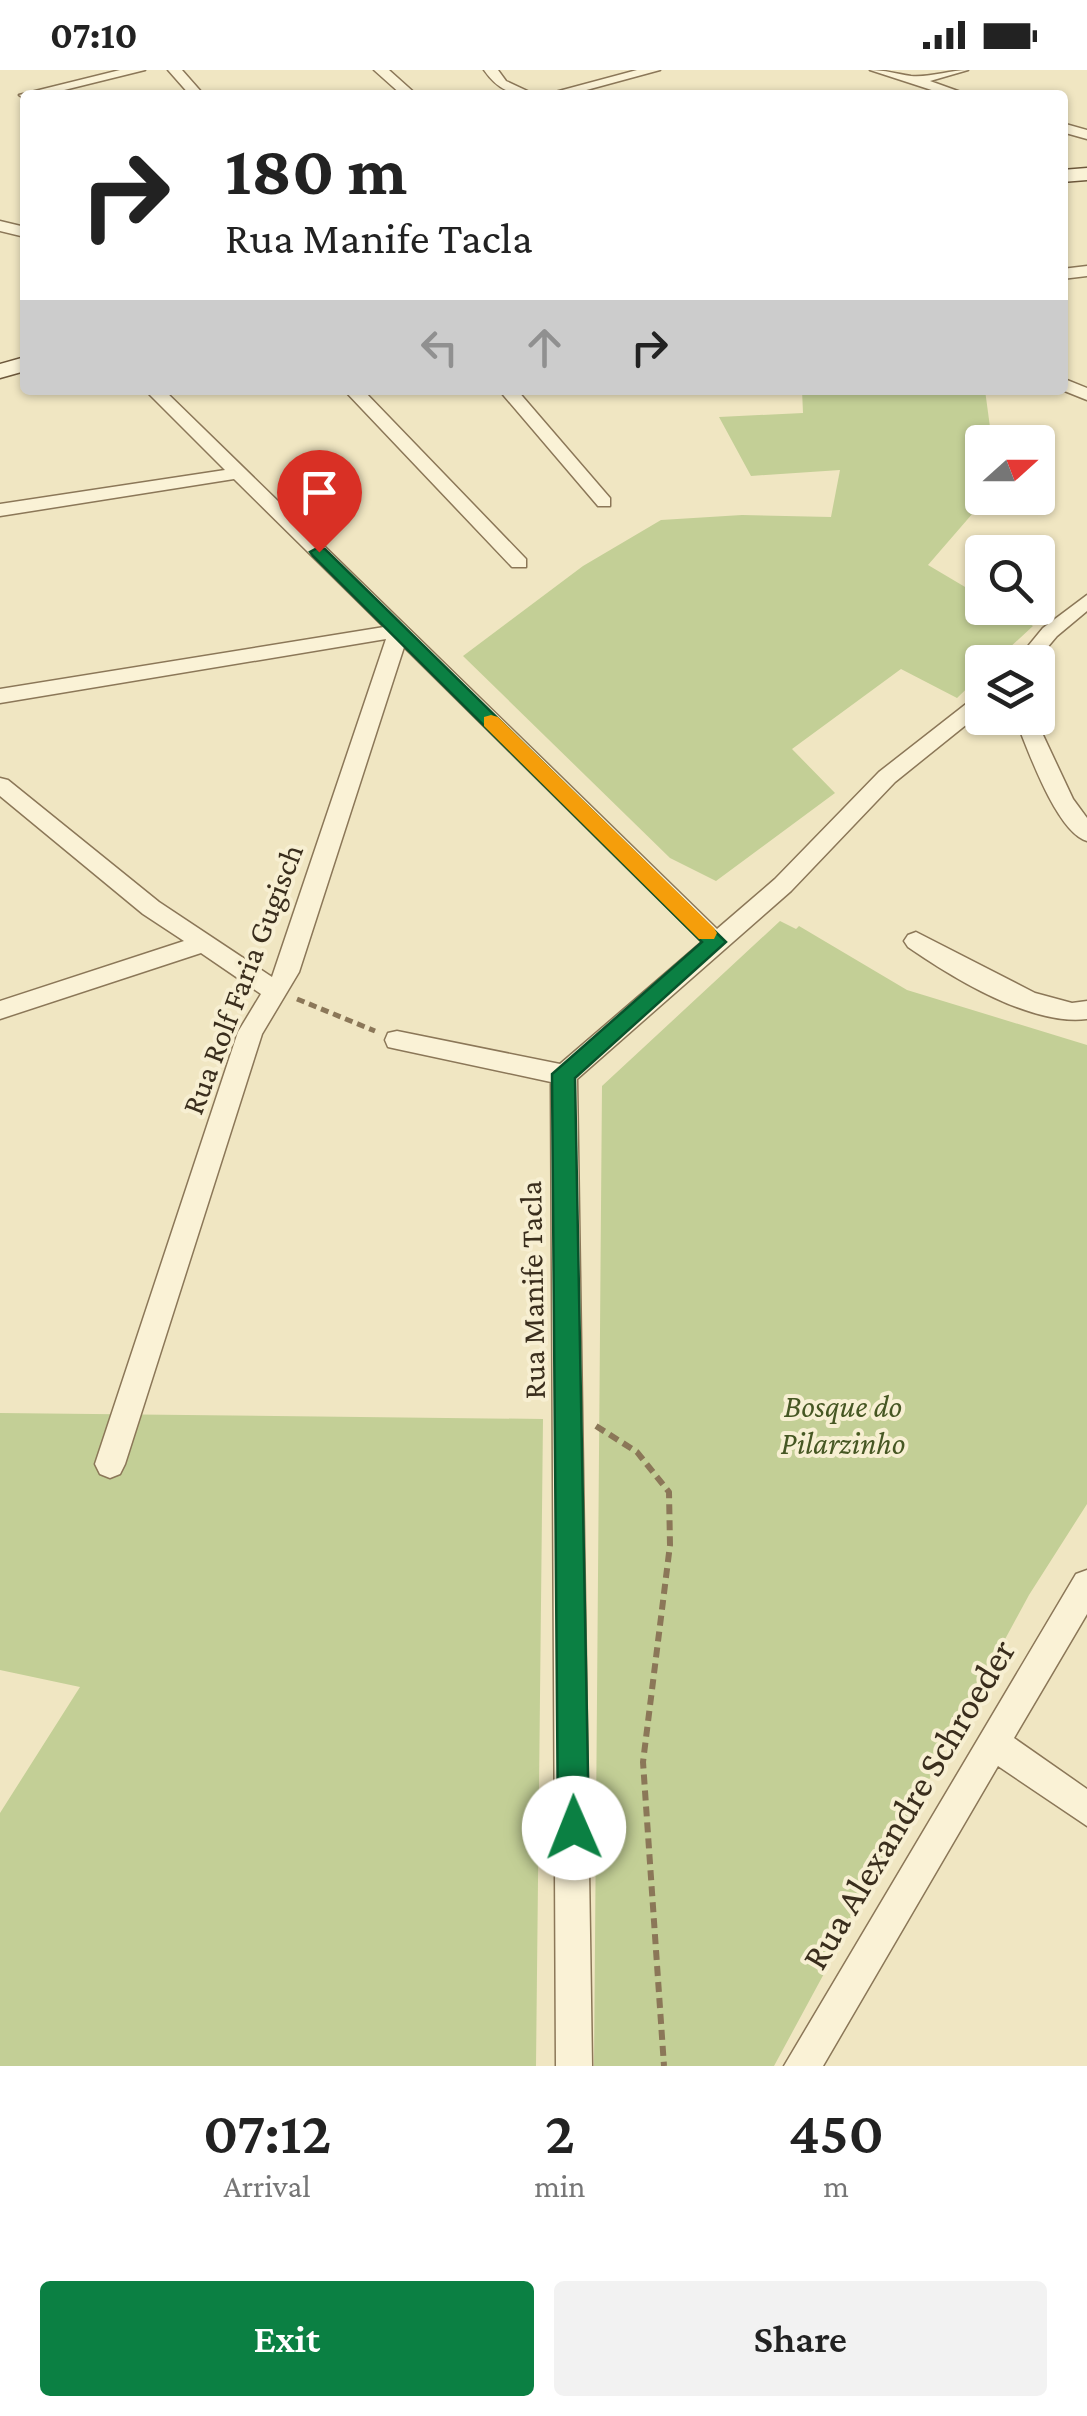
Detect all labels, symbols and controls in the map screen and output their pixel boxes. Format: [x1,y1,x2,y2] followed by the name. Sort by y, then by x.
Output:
[50,14,138,56] text: 07:10
[60,130,190,260] icon: right
[225,131,407,209] text: 180 m
[225,213,533,263] text: Rua Manife Tacla
[412,320,467,375] icon: left
[517,320,572,375] icon: ahead
[622,320,677,375] icon: right
[965,425,1055,515] north arrow
[965,425,1055,735] map controls
[277,450,362,553] pin
[292,465,347,520] icon: arrive
[965,535,1055,625] button: search
[965,645,1055,735] button: layers
[174,839,310,1119] street label: Rua Rolf Faria Gugisch
[512,1180,552,1400] street label: Rua Manife Tacla
[781,1388,905,1461] park label: Bosque do Pilarzinho
[793,1631,1023,1977] street label: Rua Alexandre Schroeder
[522,1776,626,1880] position arrow
[203,2099,331,2166] text: 07:12
[545,2099,575,2166] text: 2
[788,2099,884,2166] text: 450
[224,2168,311,2204] text: Arrival
[534,2168,585,2204] text: min
[823,2168,849,2204] text: m
[40,2281,534,2396] button: Exit
[554,2281,1047,2396] button: Share

